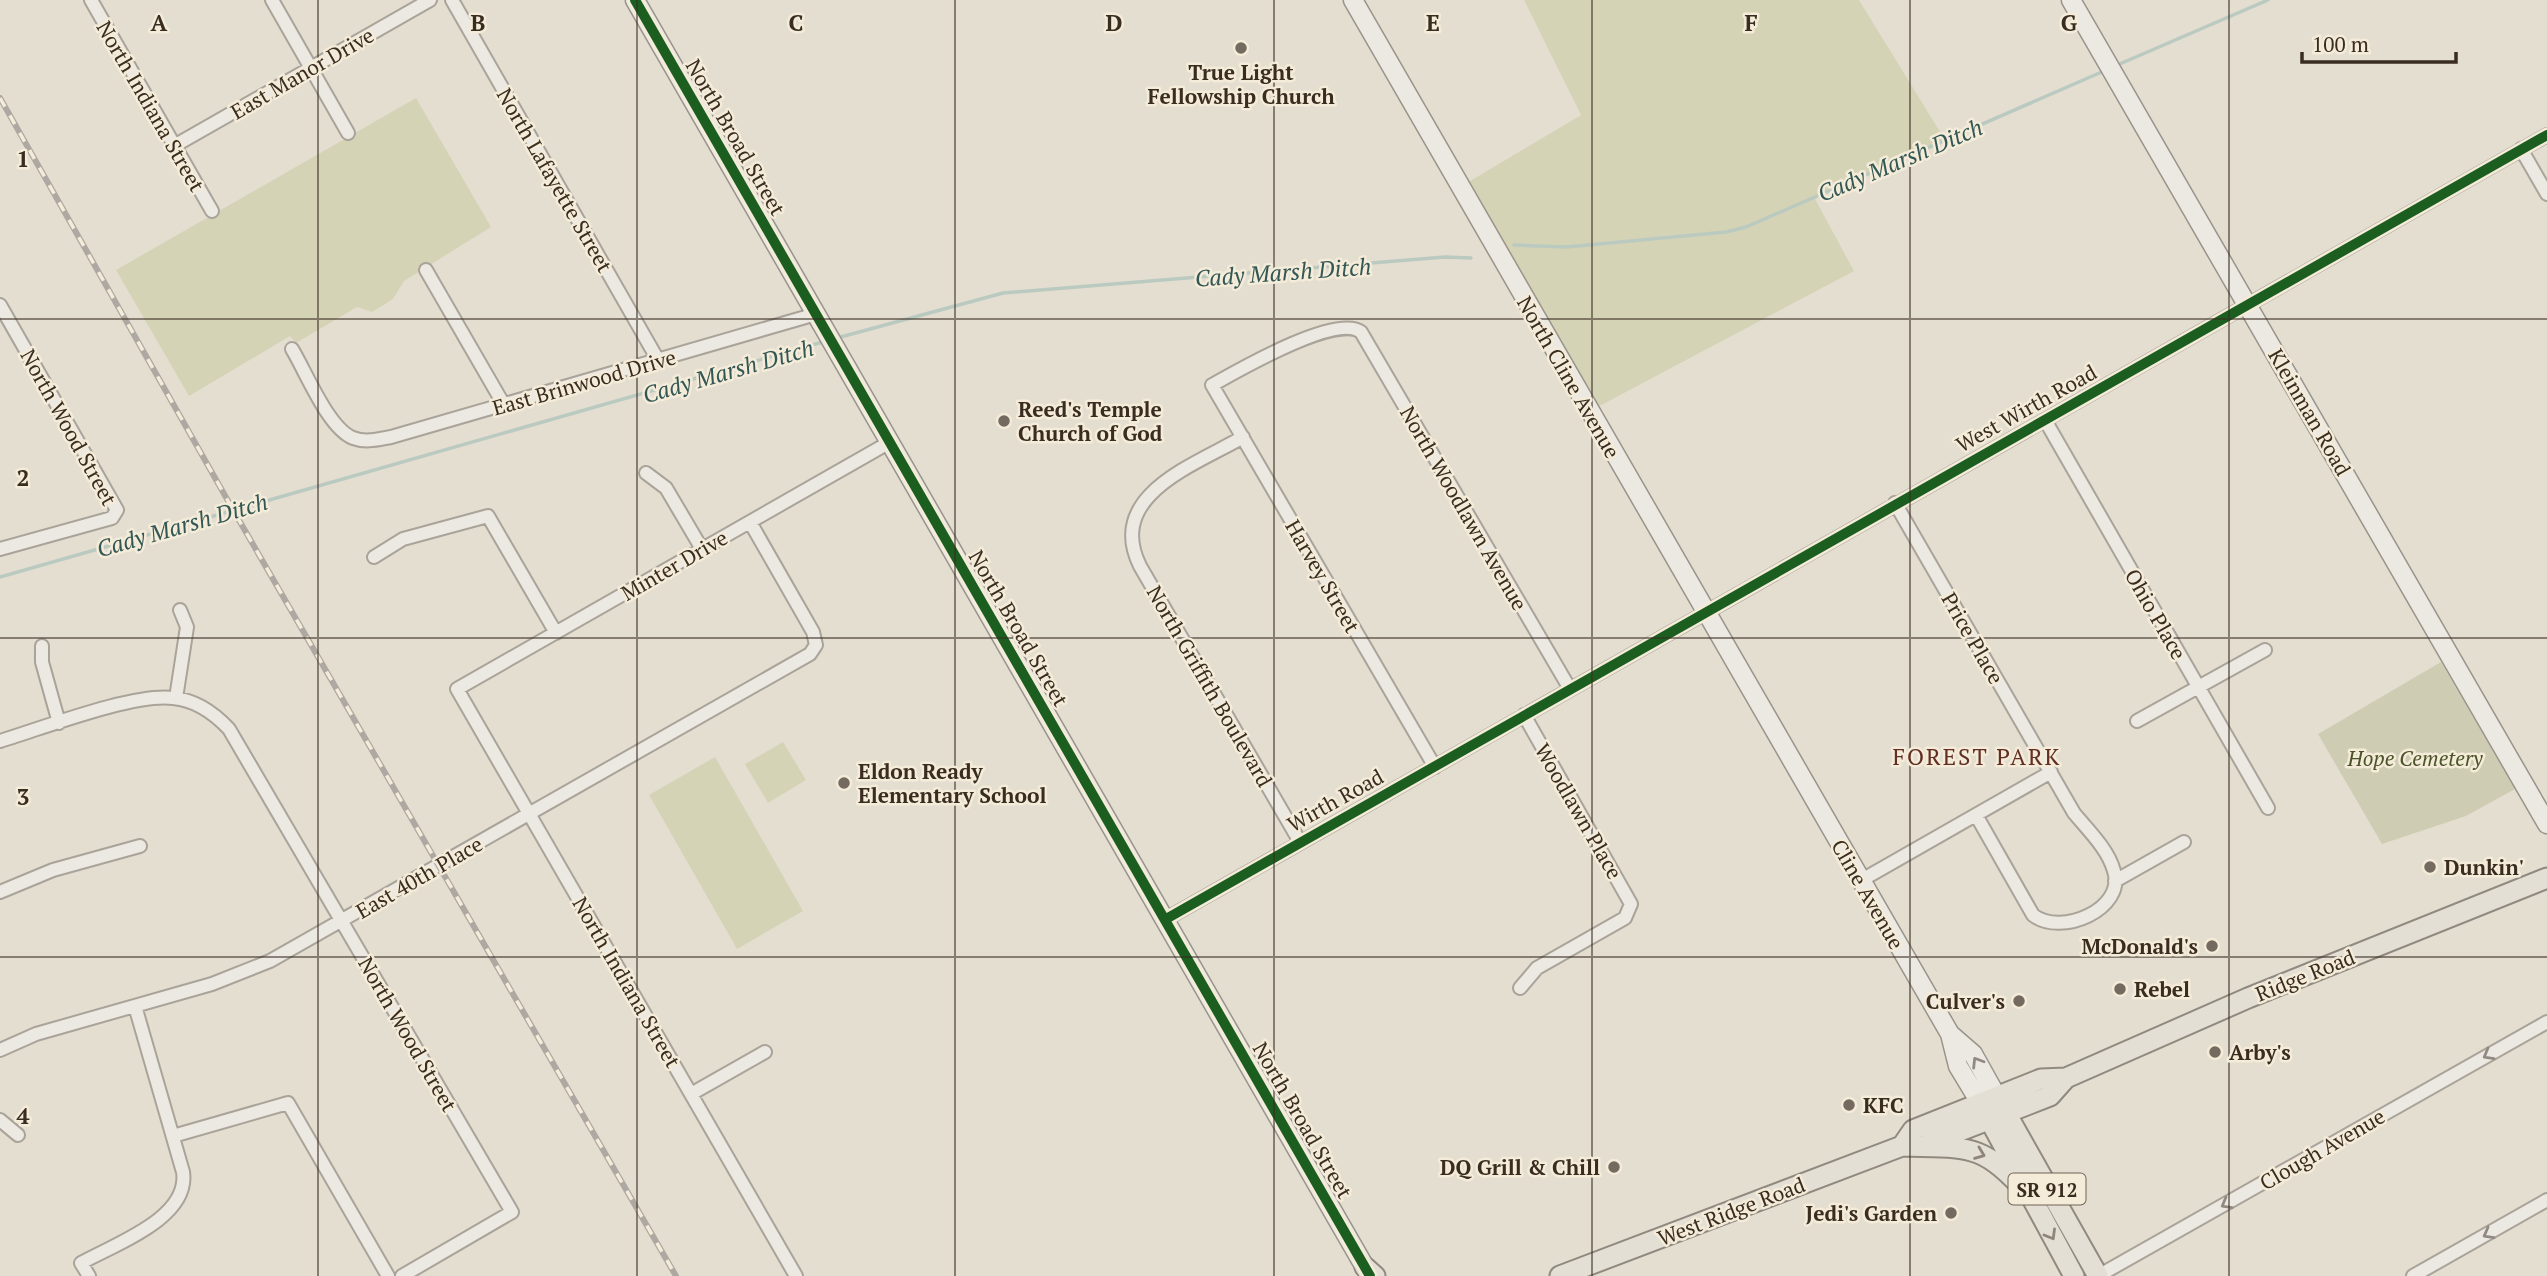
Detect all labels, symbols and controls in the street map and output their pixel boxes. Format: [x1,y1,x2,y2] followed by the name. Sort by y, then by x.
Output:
[151,7,168,38] text: A
[471,7,486,38] text: B
[789,7,804,38] text: C
[1106,7,1123,38] text: D
[1426,7,1440,38] text: E
[1744,7,1758,38] text: F
[2061,7,2078,38] text: G
[91,15,211,197] street label: North Indiana Street
[225,21,379,125] street label: East Manor Drive
[2302,21,2456,65] scale bar
[2312,30,2369,58] text: 100 m
[1233,40,1249,56] marker: True Light Fellowship Church
[680,54,792,220] street label: North Broad Street
[1147,58,1335,110] place label: True Light Fellowship Church
[491,83,619,277] street label: North Lafayette Street
[1813,111,1987,209] water label: Cady Marsh Ditch
[17,143,30,174] text: 1
[1194,250,1372,294] water label: Cady Marsh Ditch
[1511,291,1627,463] street label: North Cline Avenue
[639,332,817,410] water label: Cady Marsh Ditch
[489,342,679,422] street label: East Brinwood Drive
[2262,343,2358,481] street label: Kleinman Road
[14,344,124,510] street label: North Wood Street
[1951,358,2102,458] street label: West Wirth Road
[1018,395,1163,447] place label: Reed's Temple Church of God
[1394,401,1534,615] street label: North Woodlawn Avenue
[996,413,1012,429] marker: Reed's Temple Church of God
[17,462,30,493] text: 2
[93,486,271,564] water label: Cady Marsh Ditch
[1279,514,1367,638] street label: Harvey Street
[616,523,732,607] street label: Minter Drive
[963,545,1075,711] street label: North Broad Street
[2119,564,2193,664] street label: Ohio Place
[1141,580,1279,792] street label: North Griffith Boulevard
[1936,587,2010,689] street label: Price Place
[1529,738,1629,884] street label: Woodlawn Place
[1893,741,2061,772] district label: FOREST PARK
[2347,744,2483,772] park label: Hope Cemetery
[858,757,1046,809] place label: Eldon Ready Elementary School
[1282,762,1388,838] street label: Wirth Road
[836,775,852,791] marker: Eldon Ready Elementary School
[17,781,30,812] text: 3
[351,829,487,925] street label: East 40th Place
[1825,834,1911,954] street label: Cline Avenue
[2444,853,2524,881] place label: Dunkin'
[2422,859,2438,875] marker: Dunkin'
[567,891,687,1073] street label: North Indiana Street
[2081,932,2198,960] place label: McDonald's
[2204,938,2220,954] marker: McDonald's
[2251,942,2359,1008] street label: Ridge Road
[352,951,464,1117] street label: North Wood Street
[2134,975,2190,1003] place label: Rebel
[2112,981,2128,997] marker: Rebel
[1926,987,2005,1015] place label: Culver's
[2011,993,2027,1009] marker: Culver's
[1247,1037,1359,1203] street label: North Broad Street
[2229,1038,2291,1066] place label: Arby's
[2207,1044,2223,1060] marker: Arby's
[2482,1047,2495,1060] one-way arrow
[1973,1057,1986,1070] one-way arrow
[1863,1091,1904,1119] place label: KFC
[1841,1097,1857,1113] marker: KFC
[17,1100,30,1131] text: 4
[2254,1102,2390,1196] street label: Clough Avenue
[1974,1146,1986,1160] one-way arrow
[1440,1153,1600,1181] place label: DQ Grill & Chill
[1606,1159,1622,1175] marker: DQ Grill & Chill
[1653,1170,1809,1252] street label: West Ridge Road
[2008,1174,2086,1204] road number: SR 912
[2220,1196,2233,1209] one-way arrow
[1806,1199,1937,1227] place label: Jedi's Garden
[1943,1205,1959,1221] marker: Jedi's Garden
[2482,1226,2495,1239] one-way arrow
[2043,1228,2056,1240] one-way arrow

